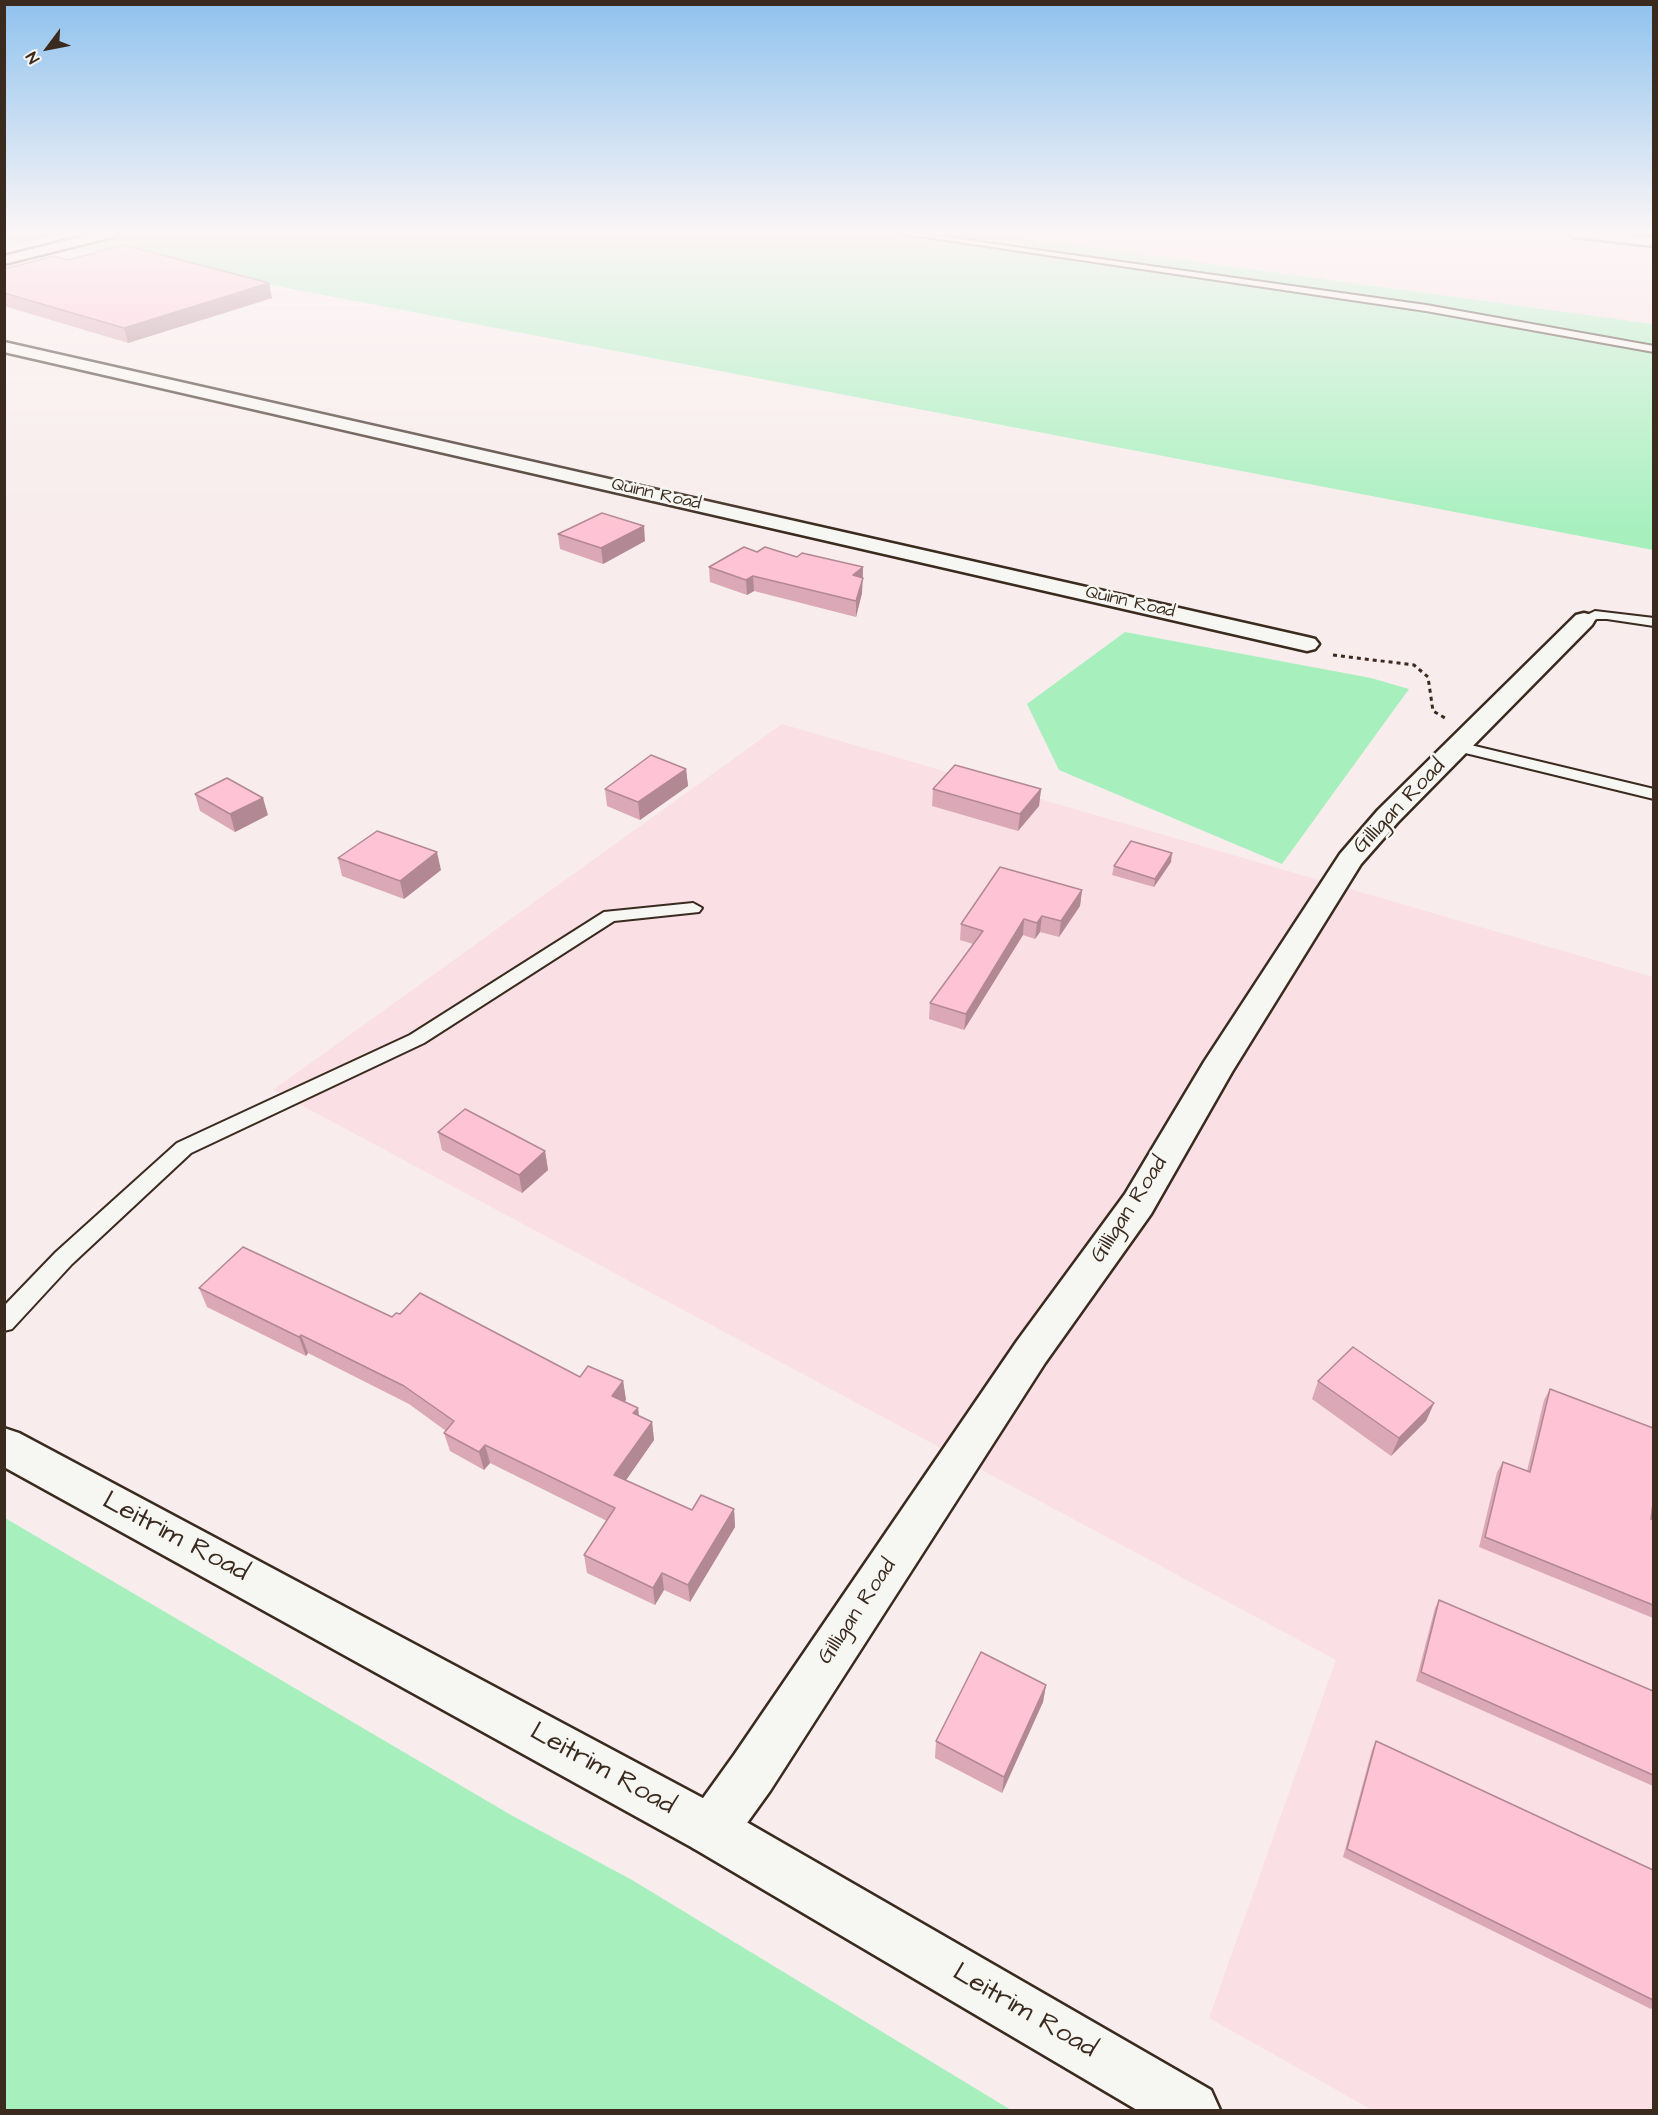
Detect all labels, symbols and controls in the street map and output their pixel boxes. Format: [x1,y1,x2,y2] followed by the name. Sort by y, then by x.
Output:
[18,18,78,78] north arrow
[21,47,45,68] text: N
[609,474,703,516] street label: Quinn Road
[1083,582,1177,624] street label: Quinn Road
[1348,754,1452,860] street label: Gilligan Road
[1086,1152,1174,1268] street label: Gilligan Road
[96,1486,254,1590] street label: Leitrim Road
[813,1554,903,1670] street label: Gilligan Road
[524,1717,680,1823] street label: Leitrim Road
[946,1958,1102,2066] street label: Leitrim Road

